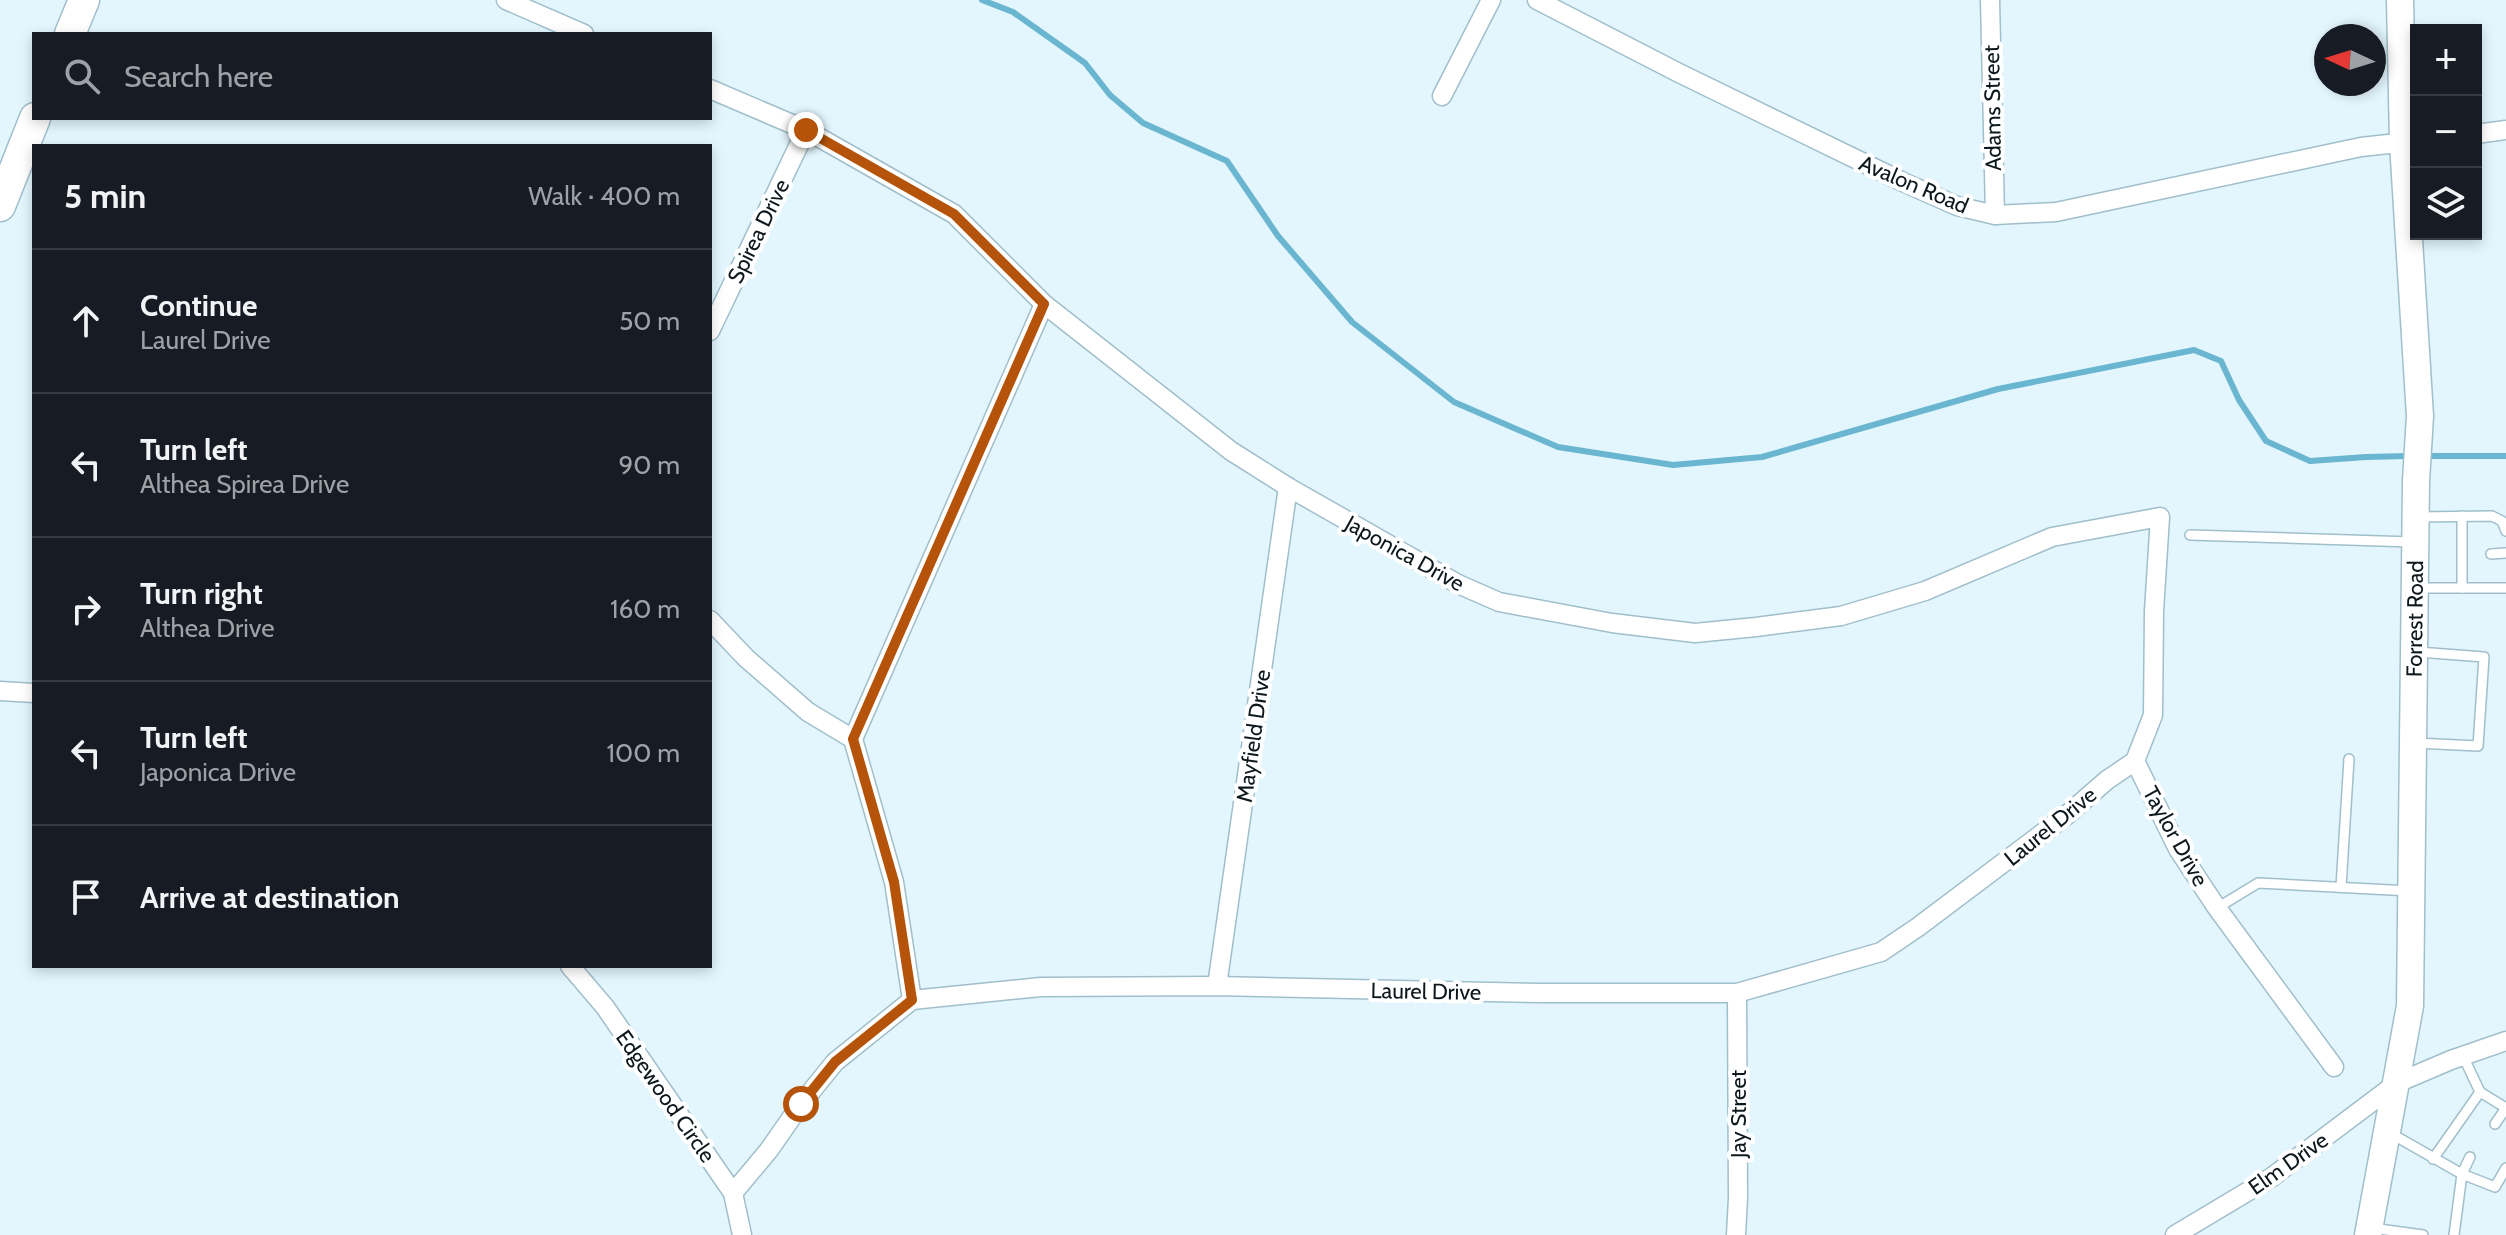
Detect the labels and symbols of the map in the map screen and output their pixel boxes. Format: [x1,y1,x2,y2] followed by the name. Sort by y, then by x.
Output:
[2314,24,2386,96] north arrow
[1978,44,2007,171] street label: Adams Street
[788,112,824,148] route end
[1855,149,1973,220] street label: Avalon Road
[722,175,795,288] street label: Spirea Drive
[1340,509,1469,597] street label: Japonica Drive
[2401,560,2429,677] street label: Forrest Road
[1231,668,1276,804] street label: Mayfield Drive
[1999,781,2102,872] street label: Laurel Drive
[2137,782,2214,891] street label: Taylor Drive
[1370,977,1481,1006] street label: Laurel Drive
[610,1025,721,1168] street label: Edgewood Circle
[1725,1069,1752,1159] street label: Jay Street
[783,1086,819,1122] route start
[2243,1126,2333,1201] street label: Elm Drive

